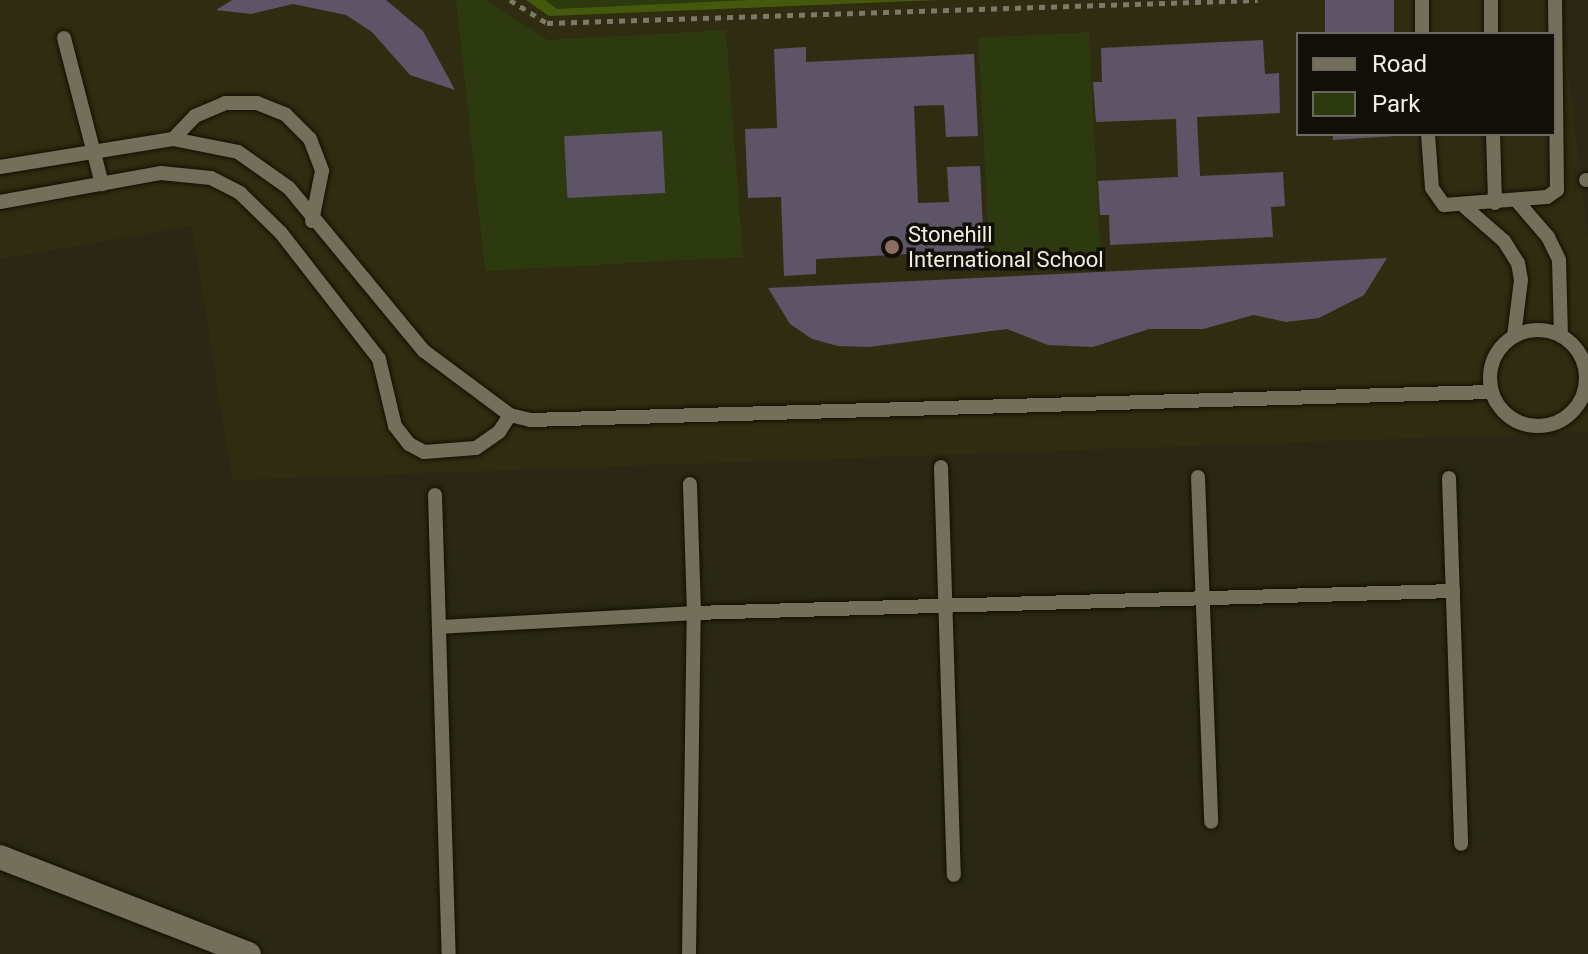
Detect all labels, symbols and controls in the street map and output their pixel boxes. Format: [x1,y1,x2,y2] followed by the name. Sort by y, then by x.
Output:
[1296,32,1556,136] legend
[1372,50,1427,78] text: Road
[1372,90,1420,118] text: Park
[908,221,1104,272] place label: Stonehill International School
[883,238,901,256] marker: Stonehill International School

